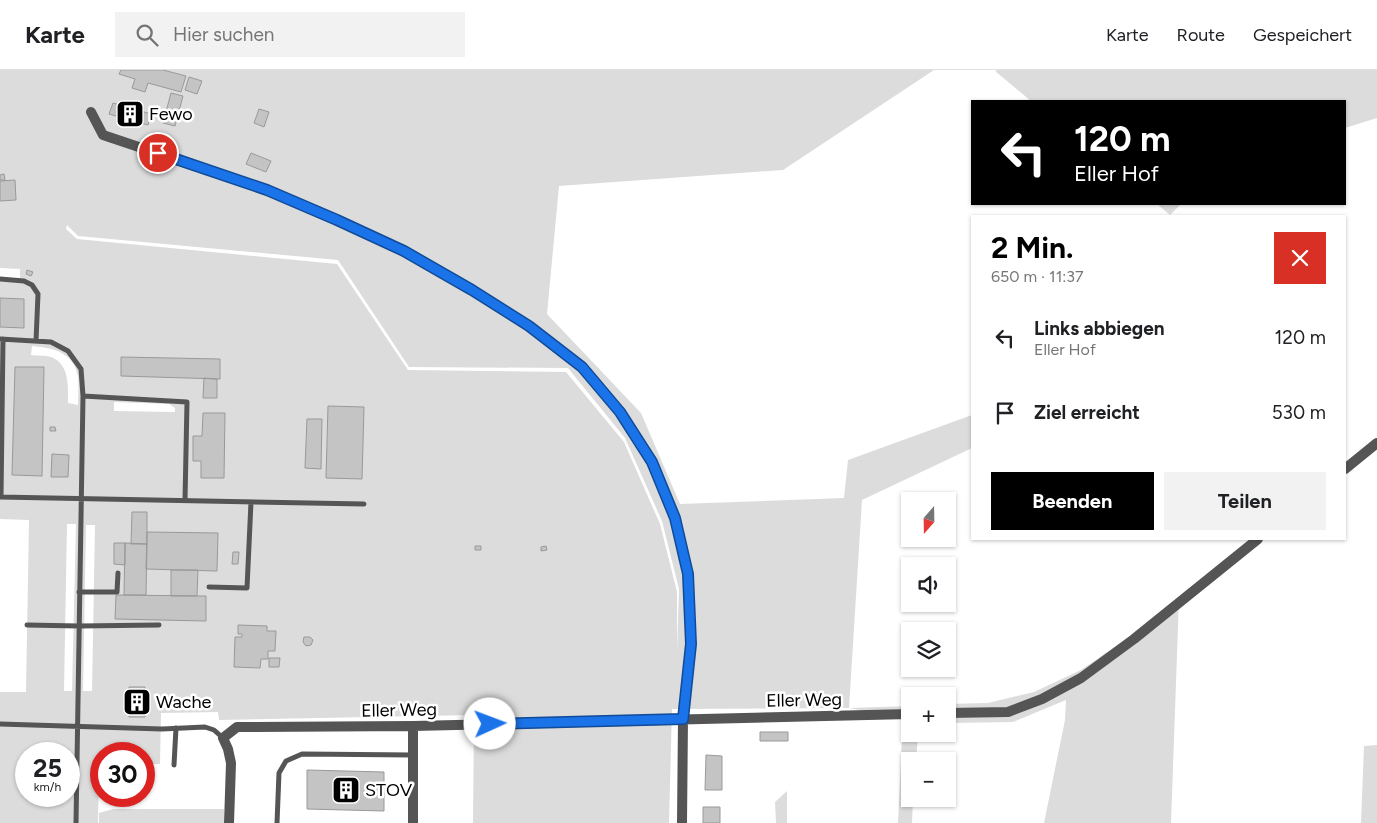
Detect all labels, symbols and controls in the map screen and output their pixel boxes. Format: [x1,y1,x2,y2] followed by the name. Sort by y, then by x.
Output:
[115,12,465,57] search box
[25,20,85,49] text: Karte
[133,21,161,49] icon: search
[173,23,274,46] text: Hier suchen
[1106,24,1149,46] text: Karte
[1177,24,1225,46] text: Route
[1253,24,1352,46] text: Gespeichert
[115,99,145,129] building icon: Fewo
[149,103,193,125] place label: Fewo
[1074,118,1171,160] text: 120 m
[991,120,1056,185] icon: left
[137,132,179,174] pin
[144,139,172,167] icon: arrive
[1074,160,1159,187] text: Eller Hof
[991,229,1074,266] text: 2 Min.
[1274,232,1326,284] button: close
[991,267,1084,286] text: 650 m · 11:37
[1034,317,1165,340] text: Links abbiegen
[991,324,1019,352] icon: left
[1274,326,1326,349] text: 120 m
[1034,340,1096,359] text: Eller Hof
[991,399,1019,427] icon: arrive
[1034,401,1140,424] text: Ziel erreicht
[1272,401,1326,424] text: 530 m
[991,472,1154,530] button: Beenden
[1164,472,1326,530] button: Teilen
[901,492,956,548] north arrow
[901,492,956,807] map controls
[901,557,956,612] button: sound
[901,622,956,677] button: layers
[122,687,152,717] building icon: Wache
[901,687,956,742] button: +
[766,688,842,712] street label: Eller Weg
[156,691,212,713] place label: Wache
[463,697,515,749] position arrow
[361,698,437,722] street label: Eller Weg
[90,742,155,807] speed limit sign: 30
[901,752,956,807] button: −
[33,753,62,783] text: 25
[331,775,361,805] building icon: STOV
[365,779,413,801] place label: STOV
[34,780,61,794] text: km/h

